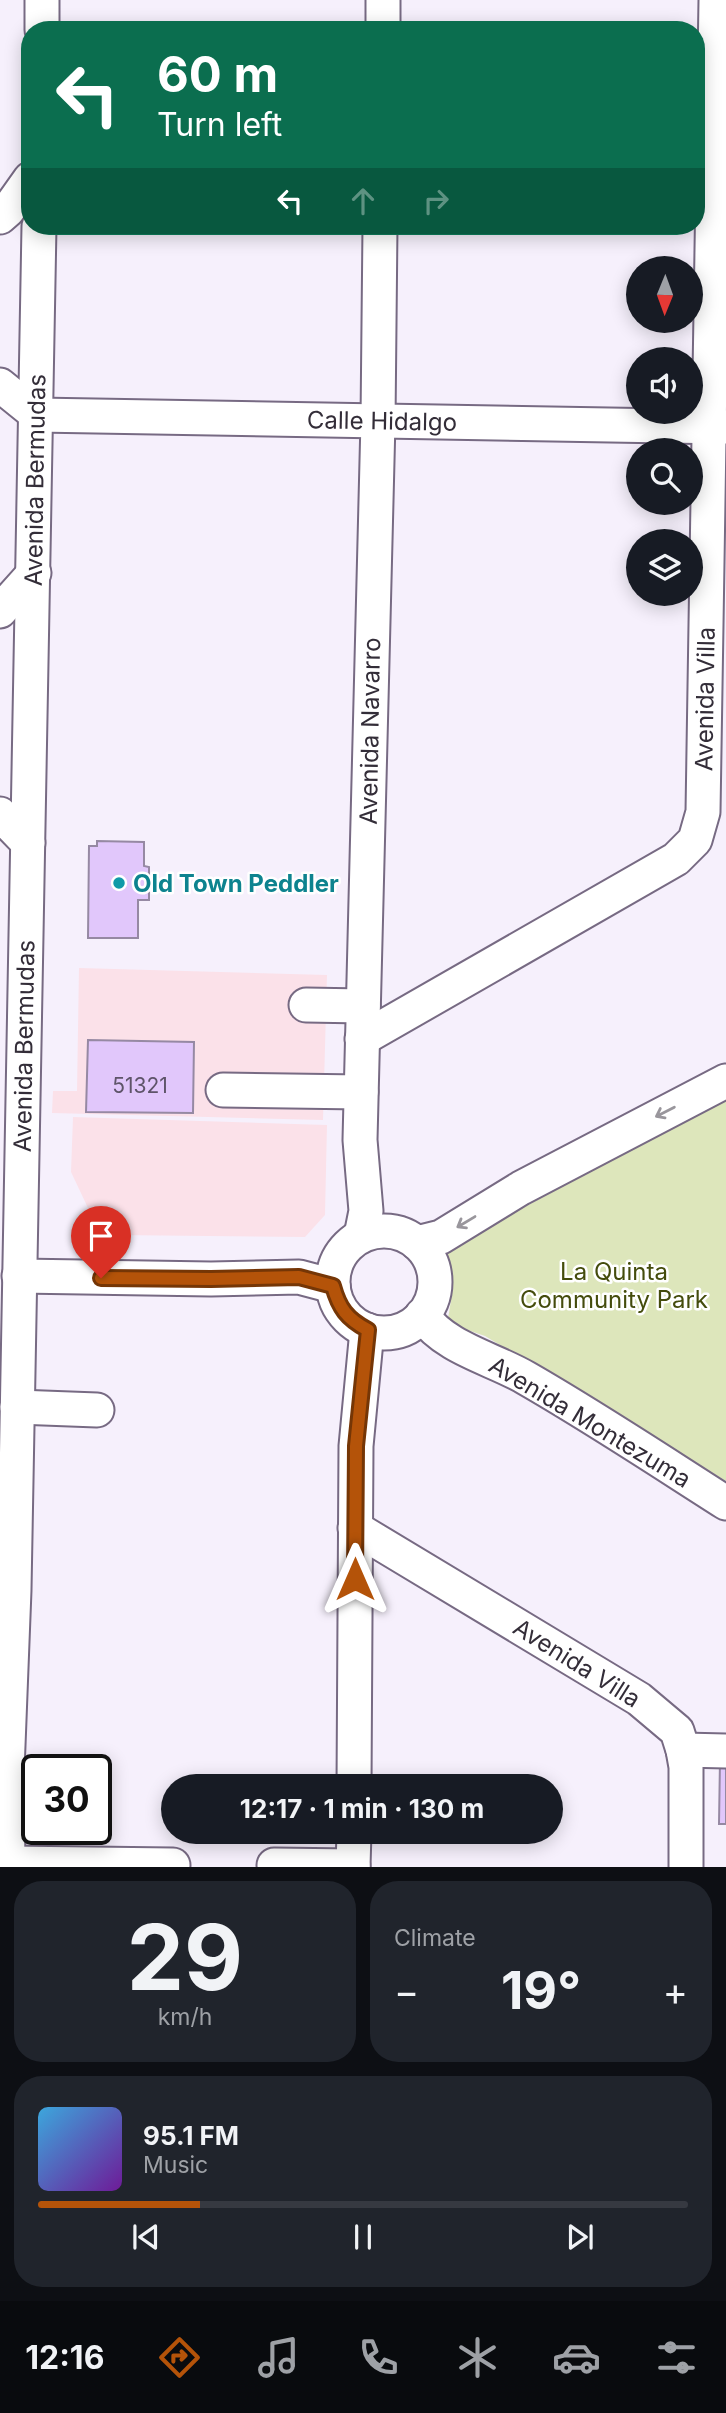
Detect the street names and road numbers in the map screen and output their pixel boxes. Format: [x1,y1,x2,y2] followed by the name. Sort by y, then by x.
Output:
[19,374,51,586] street label: Avenida Bermudas
[307,405,457,437] street label: Calle Hidalgo
[689,627,721,771] street label: Avenida Villa
[354,637,386,825] street label: Avenida Navarro
[8,940,40,1152] street label: Avenida Bermudas
[484,1350,696,1494] street label: Avenida Montezuma
[508,1612,646,1714] street label: Avenida Villa

